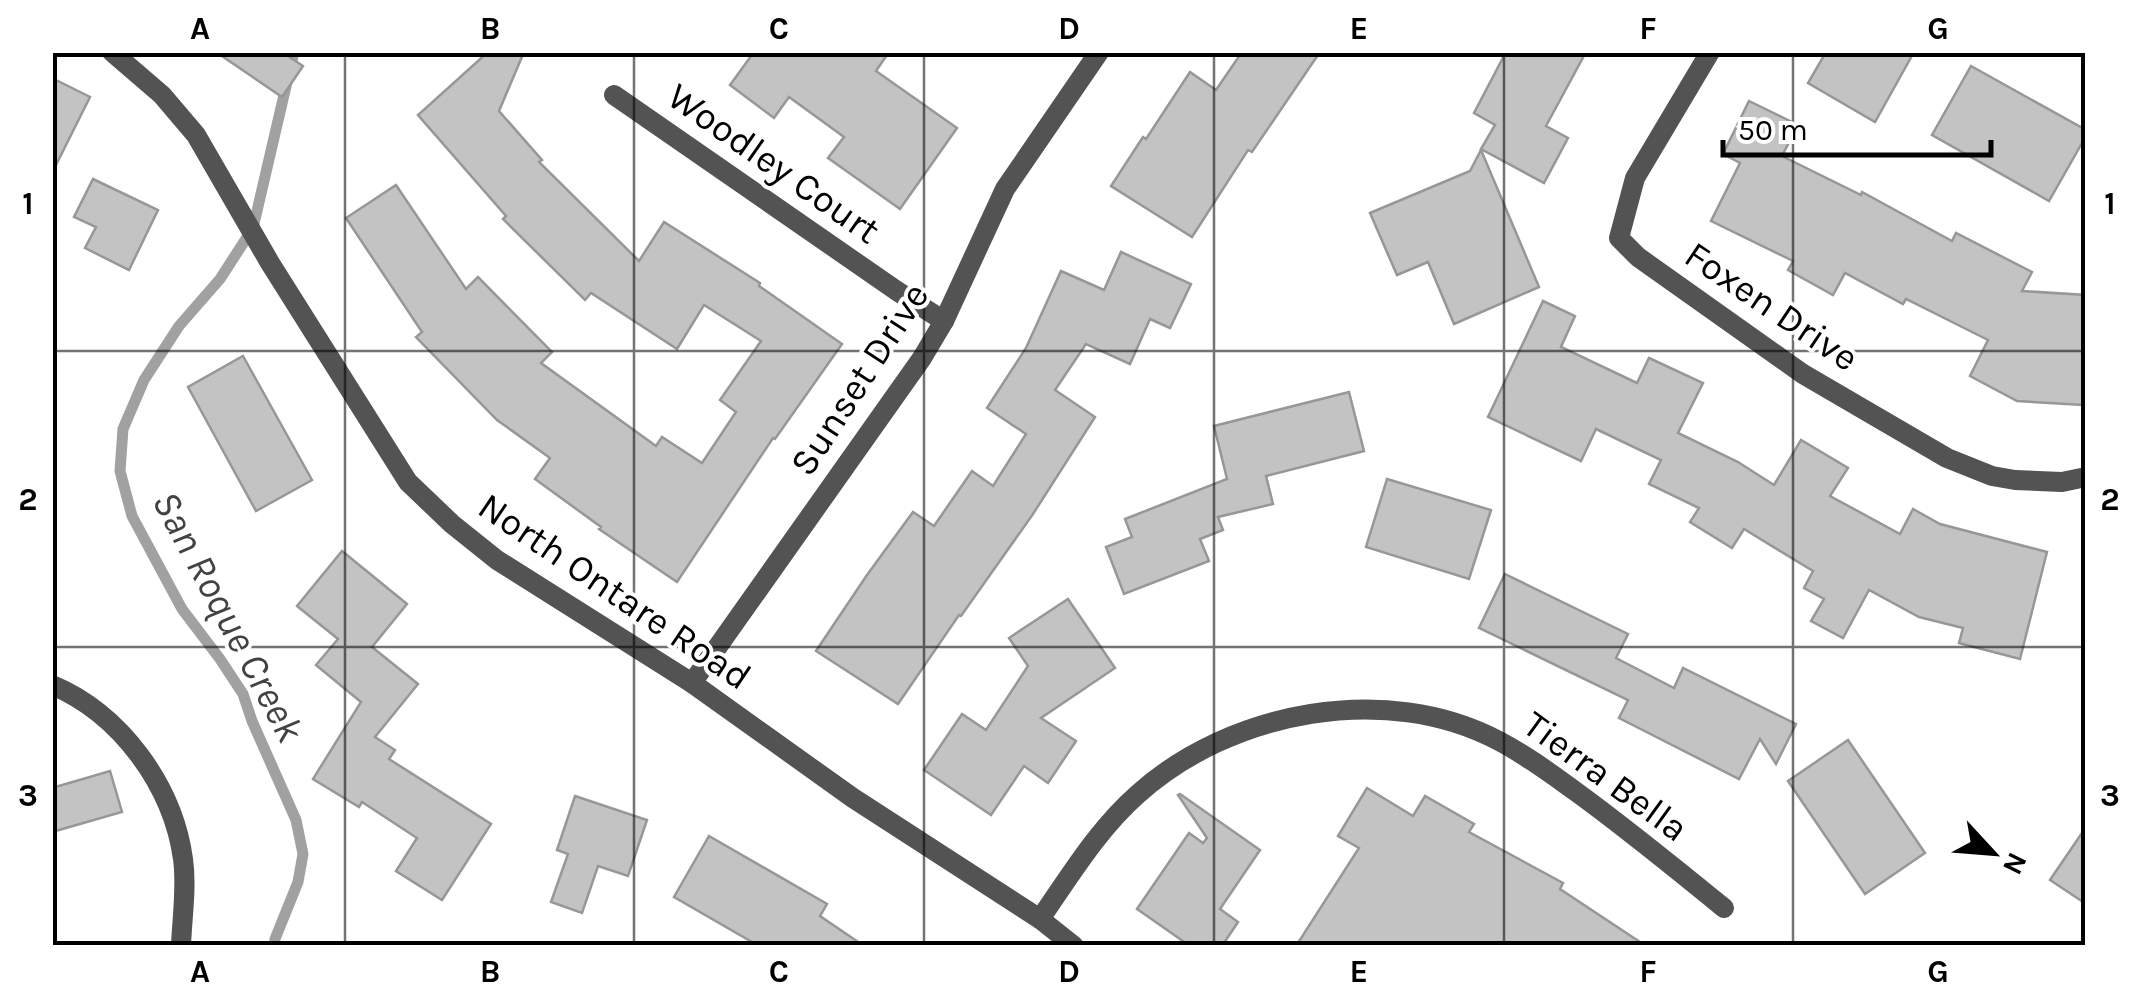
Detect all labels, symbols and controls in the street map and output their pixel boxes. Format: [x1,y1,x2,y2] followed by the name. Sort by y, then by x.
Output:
[190,10,210,47] text: A
[480,10,500,47] text: B
[769,10,789,47] text: C
[1058,10,1080,47] text: D
[1350,10,1368,47] text: E
[1639,10,1657,47] text: F
[1927,10,1949,47] text: G
[659,74,889,253] street label: Woodley Court
[1723,95,1990,157] scale bar
[1738,112,1808,148] text: 50 m
[22,185,34,222] text: 1
[2104,185,2116,222] text: 1
[1677,232,1867,381] street label: Foxen Drive
[781,275,938,484] street label: Sunset Drive
[18,481,38,518] text: 2
[2100,481,2120,518] text: 2
[143,483,315,750] water label: San Roque Creek
[470,484,760,699] street label: North Ontare Road
[1515,702,1697,851] street label: Tierra Bella
[18,777,38,814] text: 3
[2100,777,2120,814] text: 3
[1943,803,2043,903] north arrow
[1996,847,2034,880] text: N
[190,953,210,990] text: A
[480,953,500,990] text: B
[769,953,789,990] text: C
[1058,953,1080,990] text: D
[1350,953,1368,990] text: E
[1639,953,1657,990] text: F
[1927,953,1949,990] text: G

